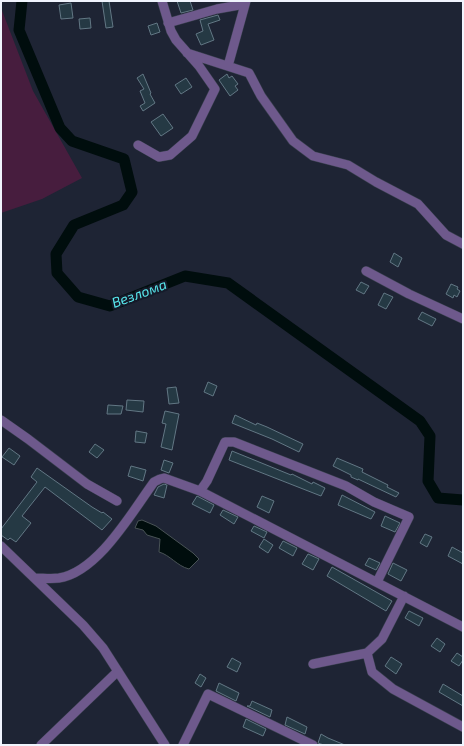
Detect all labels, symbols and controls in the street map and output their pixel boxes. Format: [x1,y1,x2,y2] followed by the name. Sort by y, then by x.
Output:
[109,275,169,311] water label: Везлома

